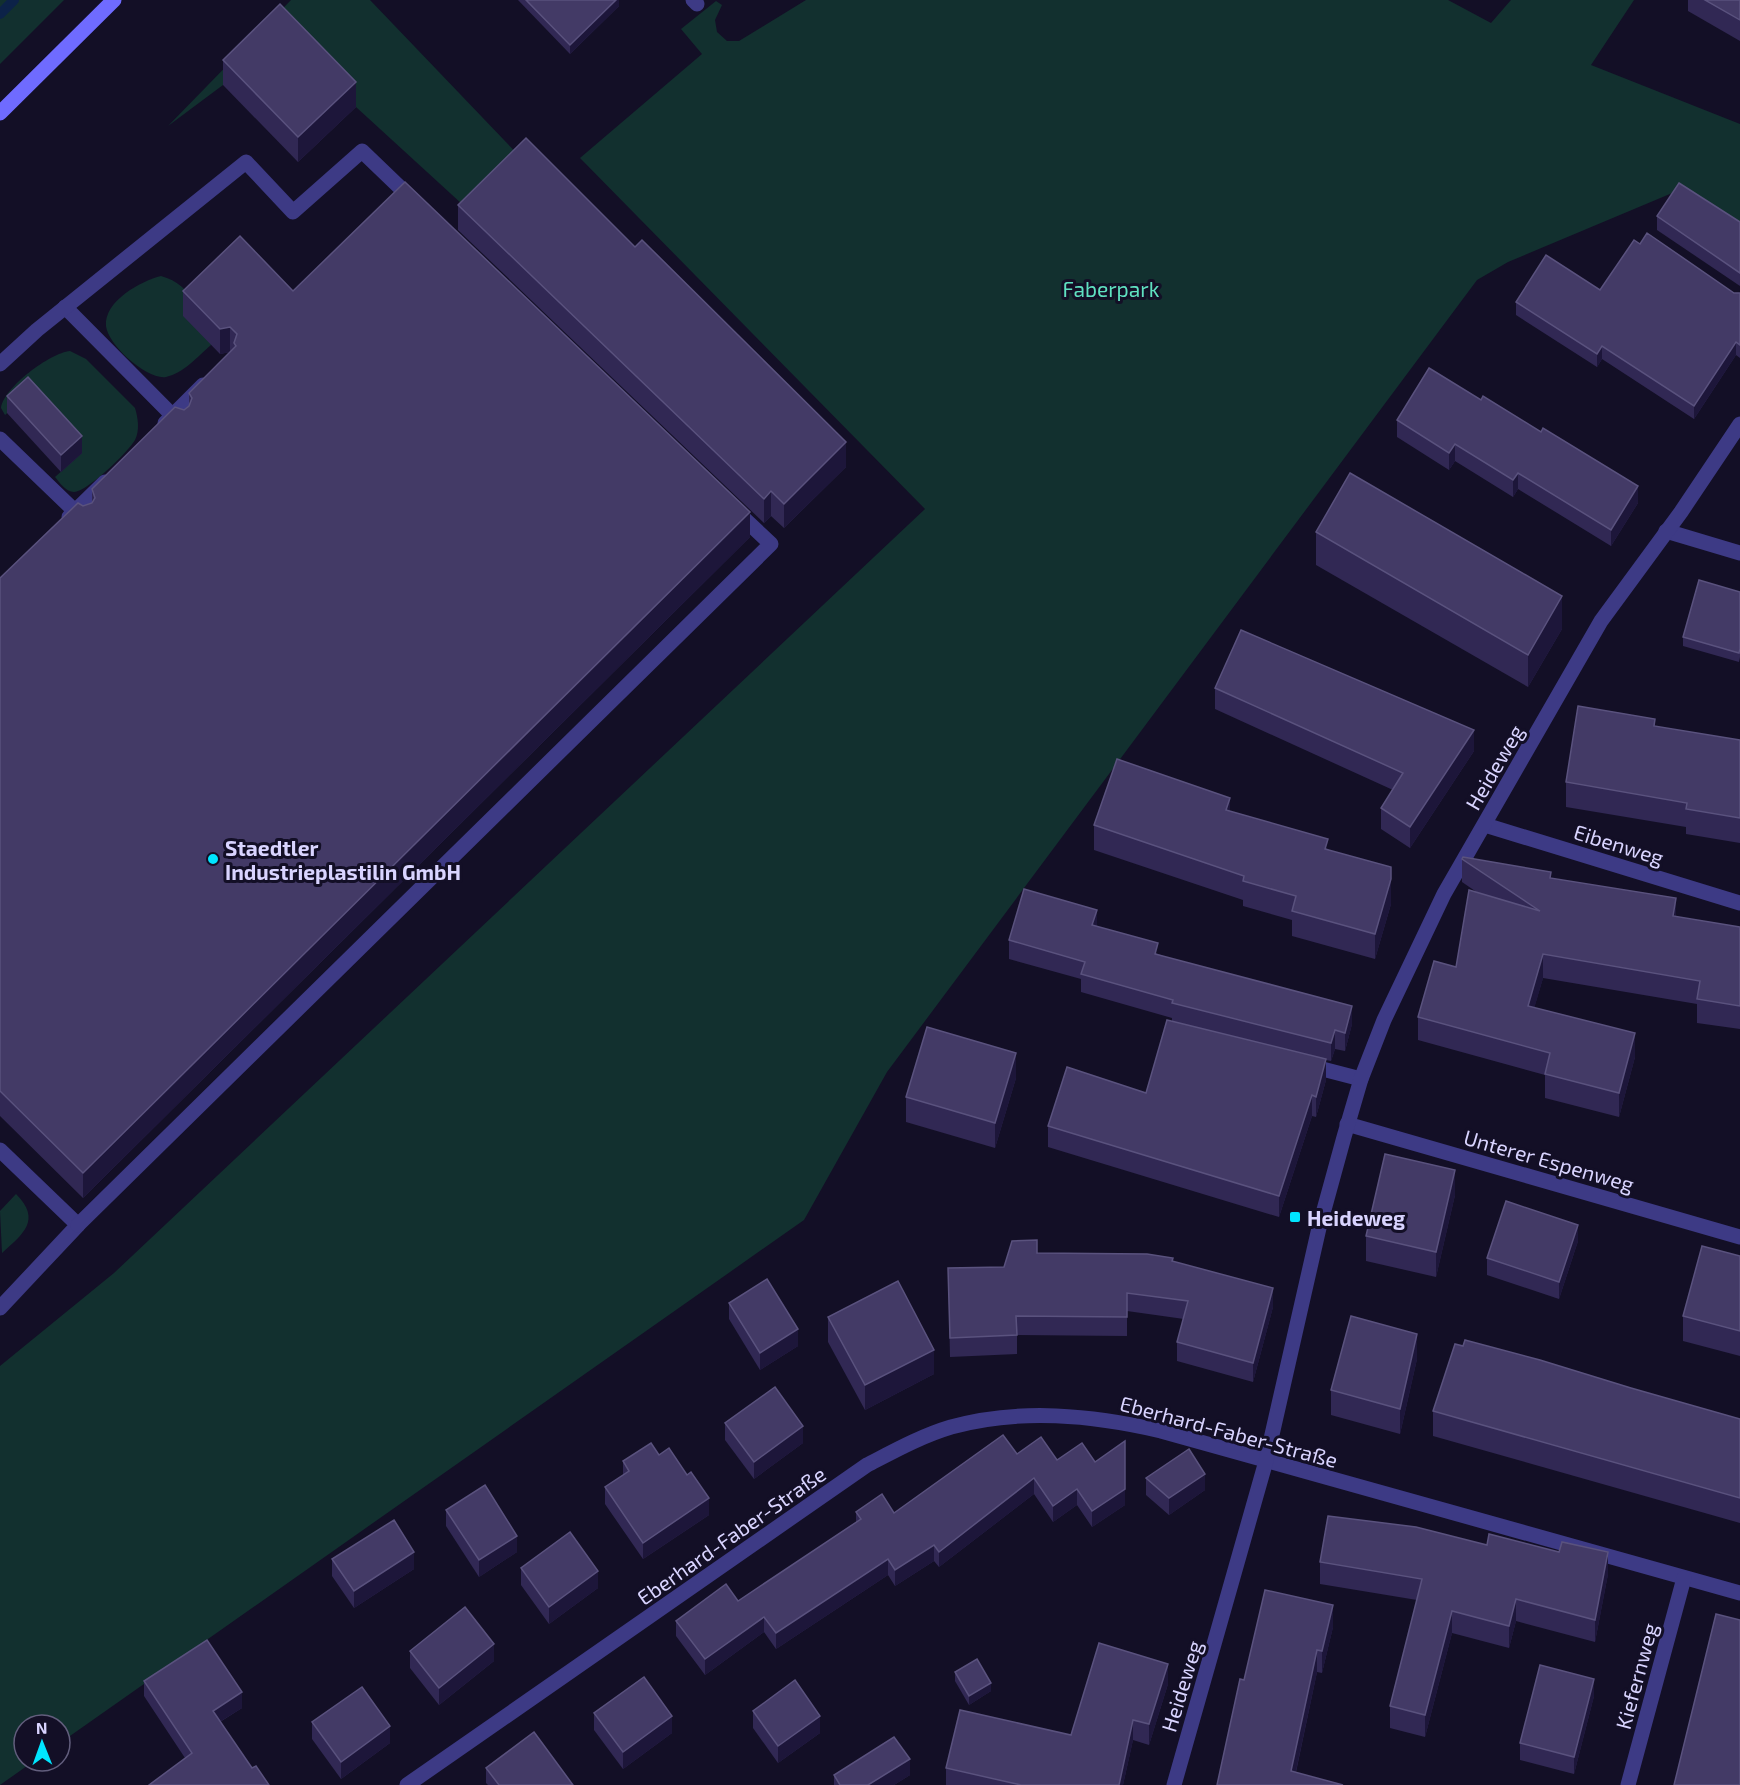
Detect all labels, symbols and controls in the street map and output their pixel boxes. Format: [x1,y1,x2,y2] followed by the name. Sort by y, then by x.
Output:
[1063,276,1160,301] park label: Faberpark
[1460,720,1528,814] street label: Heideweg
[1571,819,1667,870] street label: Eibenweg
[225,835,461,884] place label: Staedtler Industrieplastilin GmbH
[206,852,220,866] marker: Staedtler Industrieplastilin GmbH
[1461,1124,1637,1196] street label: Unterer Espenweg
[1307,1205,1405,1230] place label: Heideweg
[1288,1210,1302,1224] marker: Heideweg
[1118,1390,1340,1472] street label: Eberhard-Faber-Straße
[632,1460,830,1610] street label: Eberhard-Faber-Straße
[1610,1620,1662,1732] street label: Kiefernweg
[1155,1637,1207,1735] street label: Heideweg
[12,1713,72,1773] north arrow
[36,1718,48,1737] text: N

